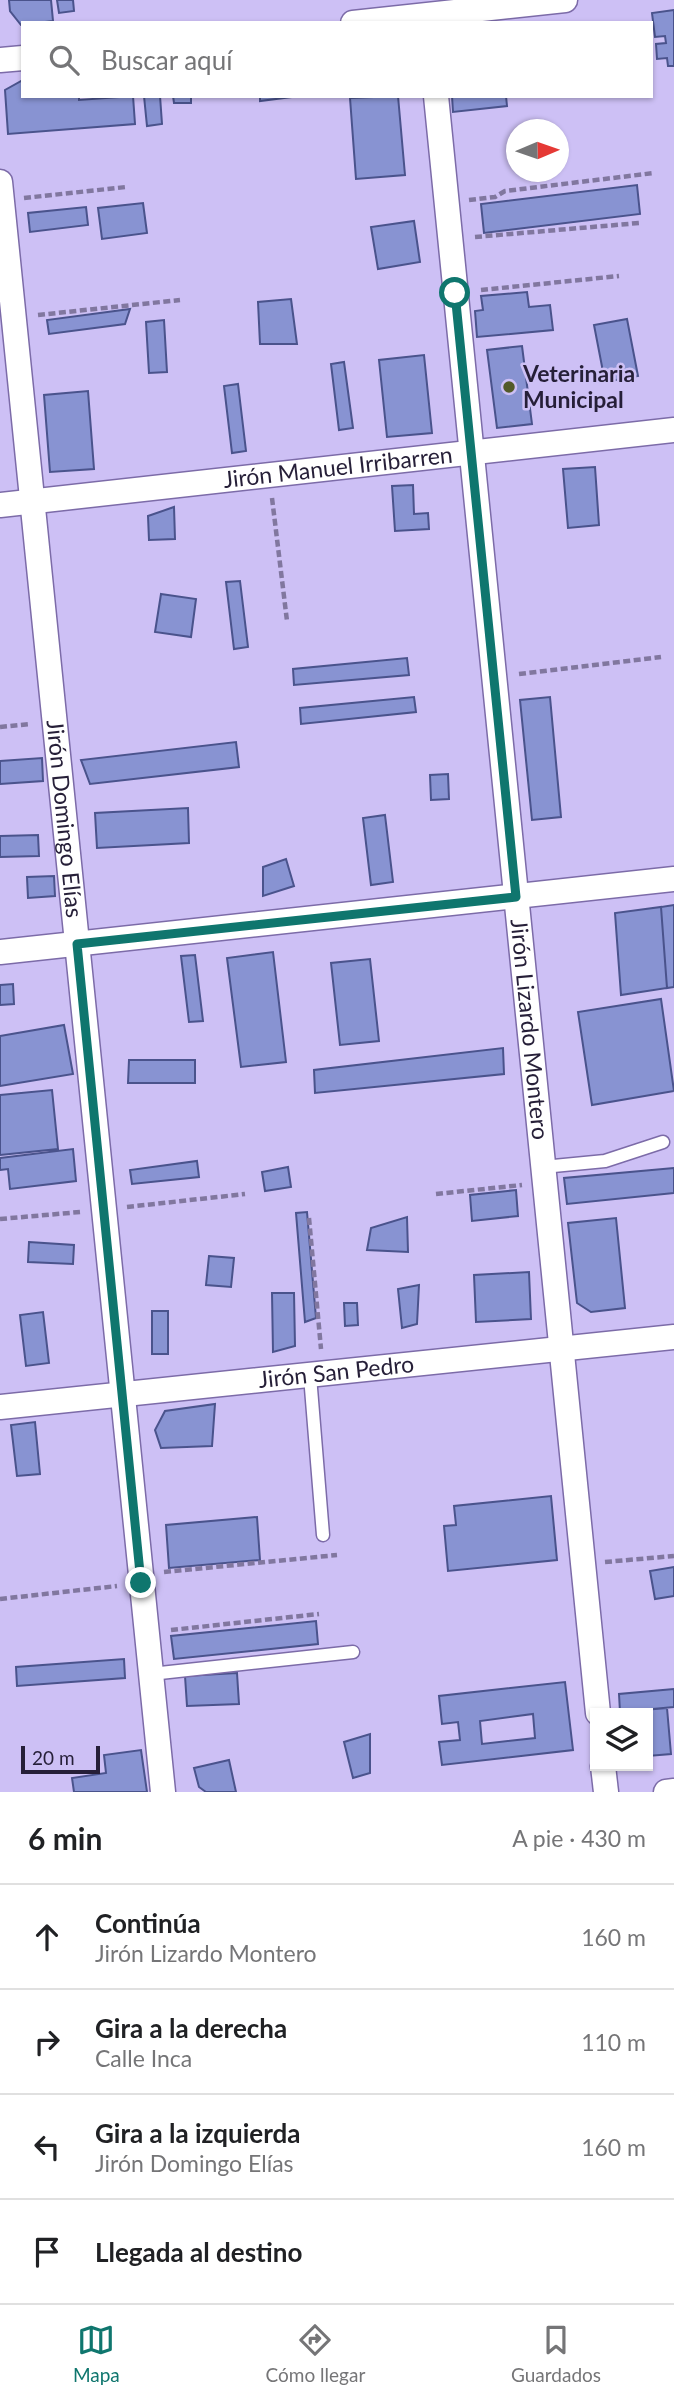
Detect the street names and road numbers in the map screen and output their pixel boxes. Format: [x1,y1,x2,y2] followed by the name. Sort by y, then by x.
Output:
[222,440,454,493] street label: Jirón Manuel Irribarren
[42,718,89,919] street label: Jirón Domingo Elías
[506,918,555,1141] street label: Jirón Lizardo Montero
[257,1349,415,1393] street label: Jirón San Pedro

